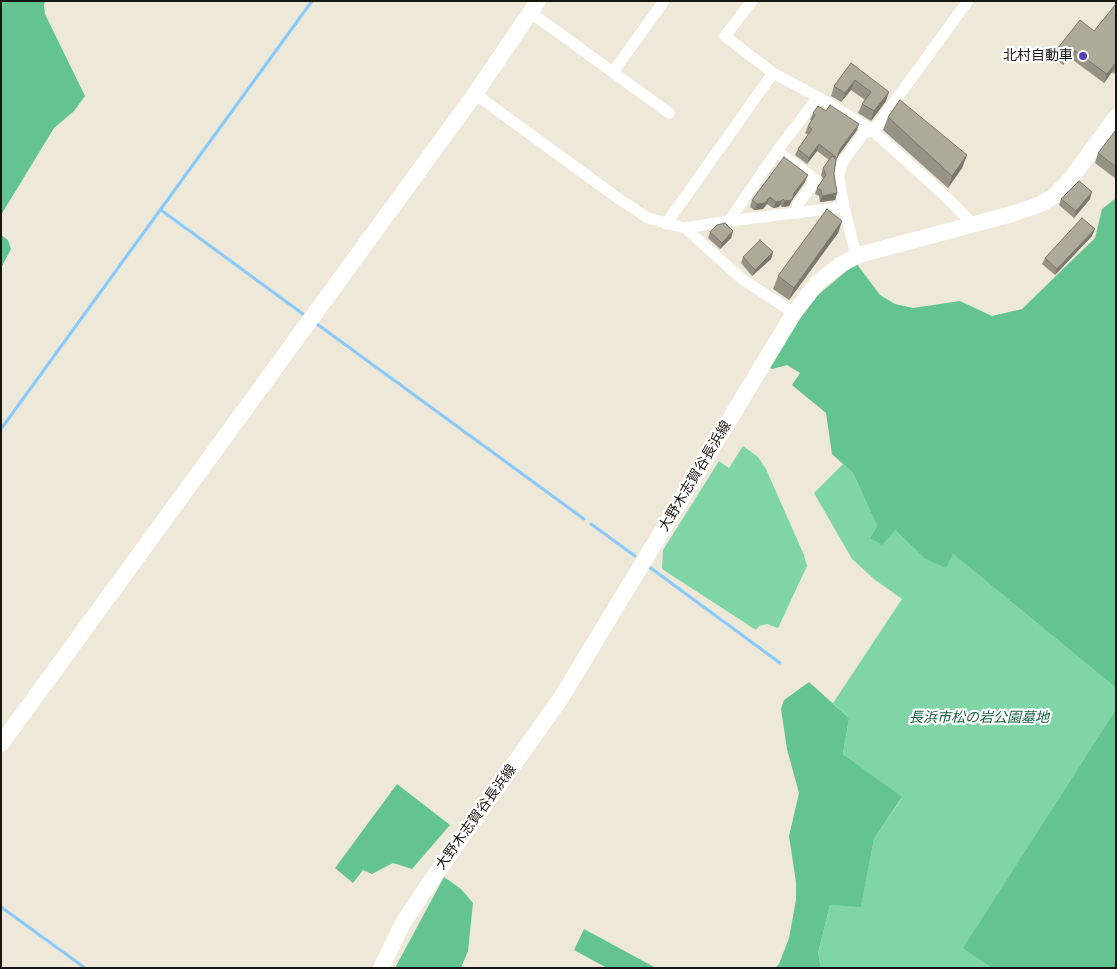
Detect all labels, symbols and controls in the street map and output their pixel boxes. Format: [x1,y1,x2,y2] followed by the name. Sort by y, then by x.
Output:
[1003,48,1073,64] place label: 北村自動車
[1077,50,1089,62] marker: 北村自動車
[655,418,735,534] street label: 大野木志賀谷長浜線
[909,710,1049,726] park label: 長浜市松の岩公園墓地
[432,761,520,873] street label: 大野木志賀谷長浜線

